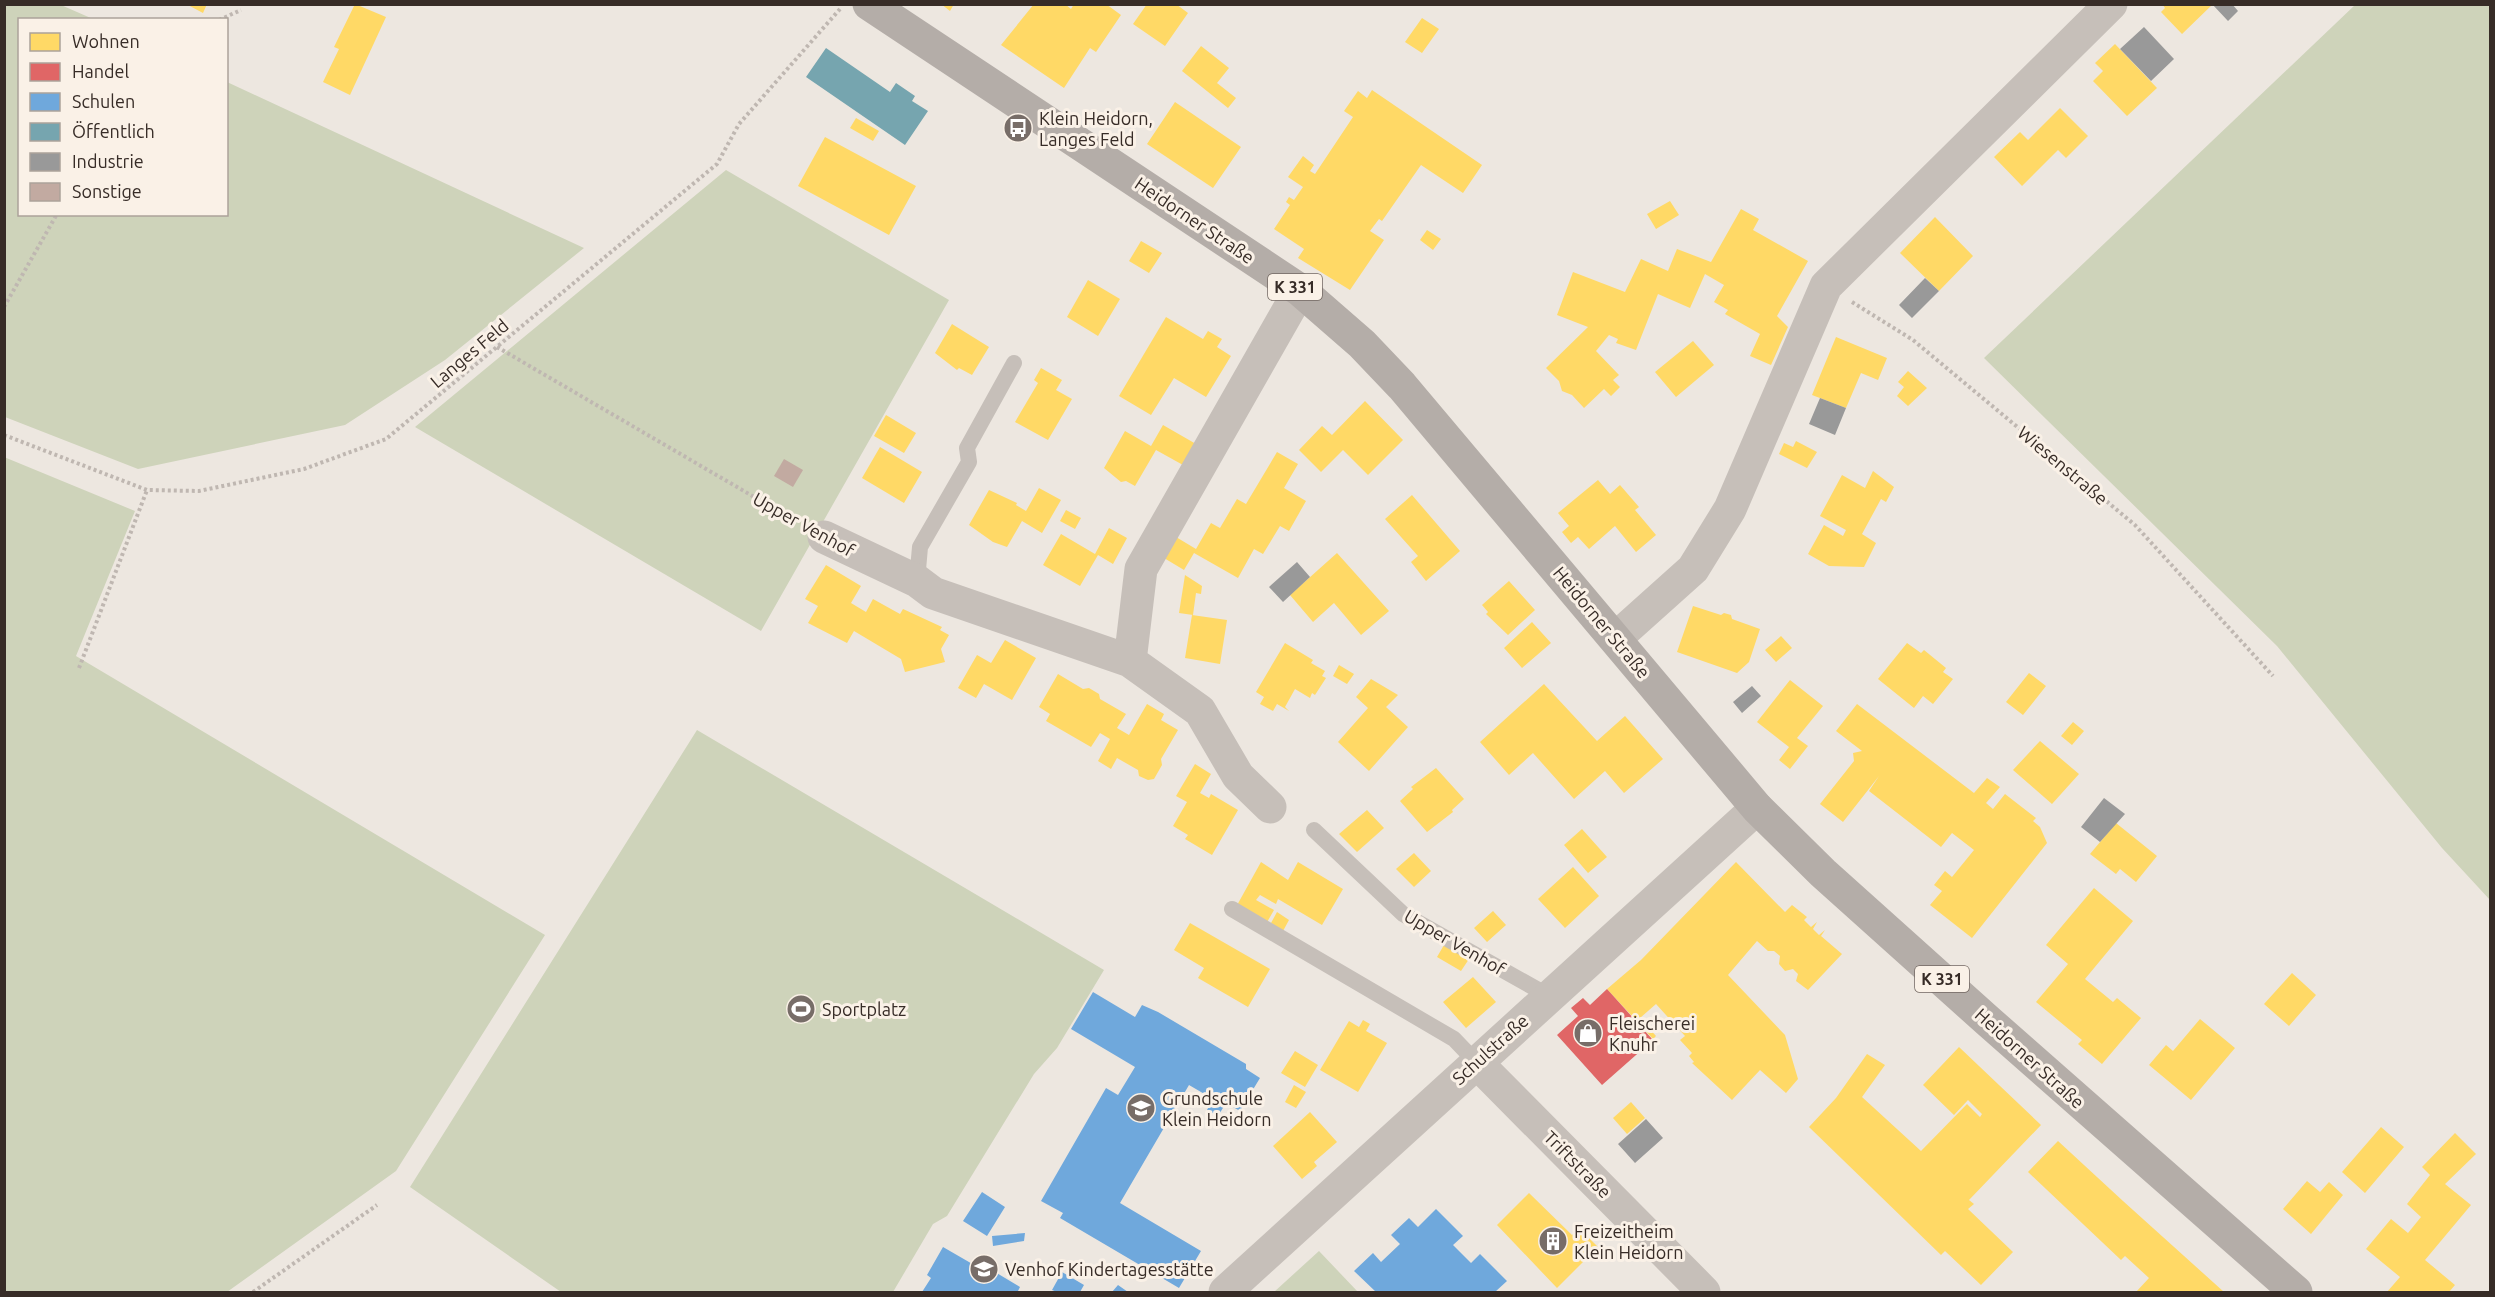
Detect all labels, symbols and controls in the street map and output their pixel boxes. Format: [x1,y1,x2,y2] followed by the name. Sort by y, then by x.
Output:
[18,18,228,216] legend
[72,31,140,51] text: Wohnen
[72,61,130,81] text: Handel
[72,91,135,111] text: Schulen
[1039,108,1153,149] place label: Klein Heidorn, Langes Feld
[1002,112,1034,144] bus stop icon: Klein Heidorn, Langes Feld
[72,121,155,141] text: Öffentlich
[72,151,144,171] text: Industrie
[1132,173,1258,267] street label: Heidorner Straße
[72,181,142,201] text: Sonstige
[1268,274,1322,300] road number: K 331
[426,315,512,391] street label: Langes Feld
[2014,422,2112,508] street label: Wiesenstraße
[750,488,858,560] street label: Upper Venhof
[1550,562,1654,682] street label: Heidorner Straße
[1401,905,1509,979] street label: Upper Venhof
[1915,966,1969,992] road number: K 331
[785,993,817,1025] sports icon: Sportplatz
[822,999,906,1019] place label: Sportplatz
[1972,1004,2088,1112] street label: Heidorner Straße
[1448,1010,1532,1088] street label: Schulstraße
[1609,1013,1695,1054] place label: Fleischerei Knuhr
[1572,1017,1604,1049] shop icon: Fleischerei Knuhr
[1162,1088,1271,1129] place label: Grundschule Klein Heidorn
[1125,1092,1157,1124] school or university icon: Grundschule Klein Heidorn
[1540,1126,1616,1202] street label: Triftstraße
[1574,1221,1683,1262] place label: Freizeitheim Klein Heidorn
[1537,1225,1569,1257] building icon: Freizeitheim Klein Heidorn
[968,1253,1000,1285] school or university icon: Venhof Kindertagesstätte
[1005,1259,1214,1279] place label: Venhof Kindertagesstätte

